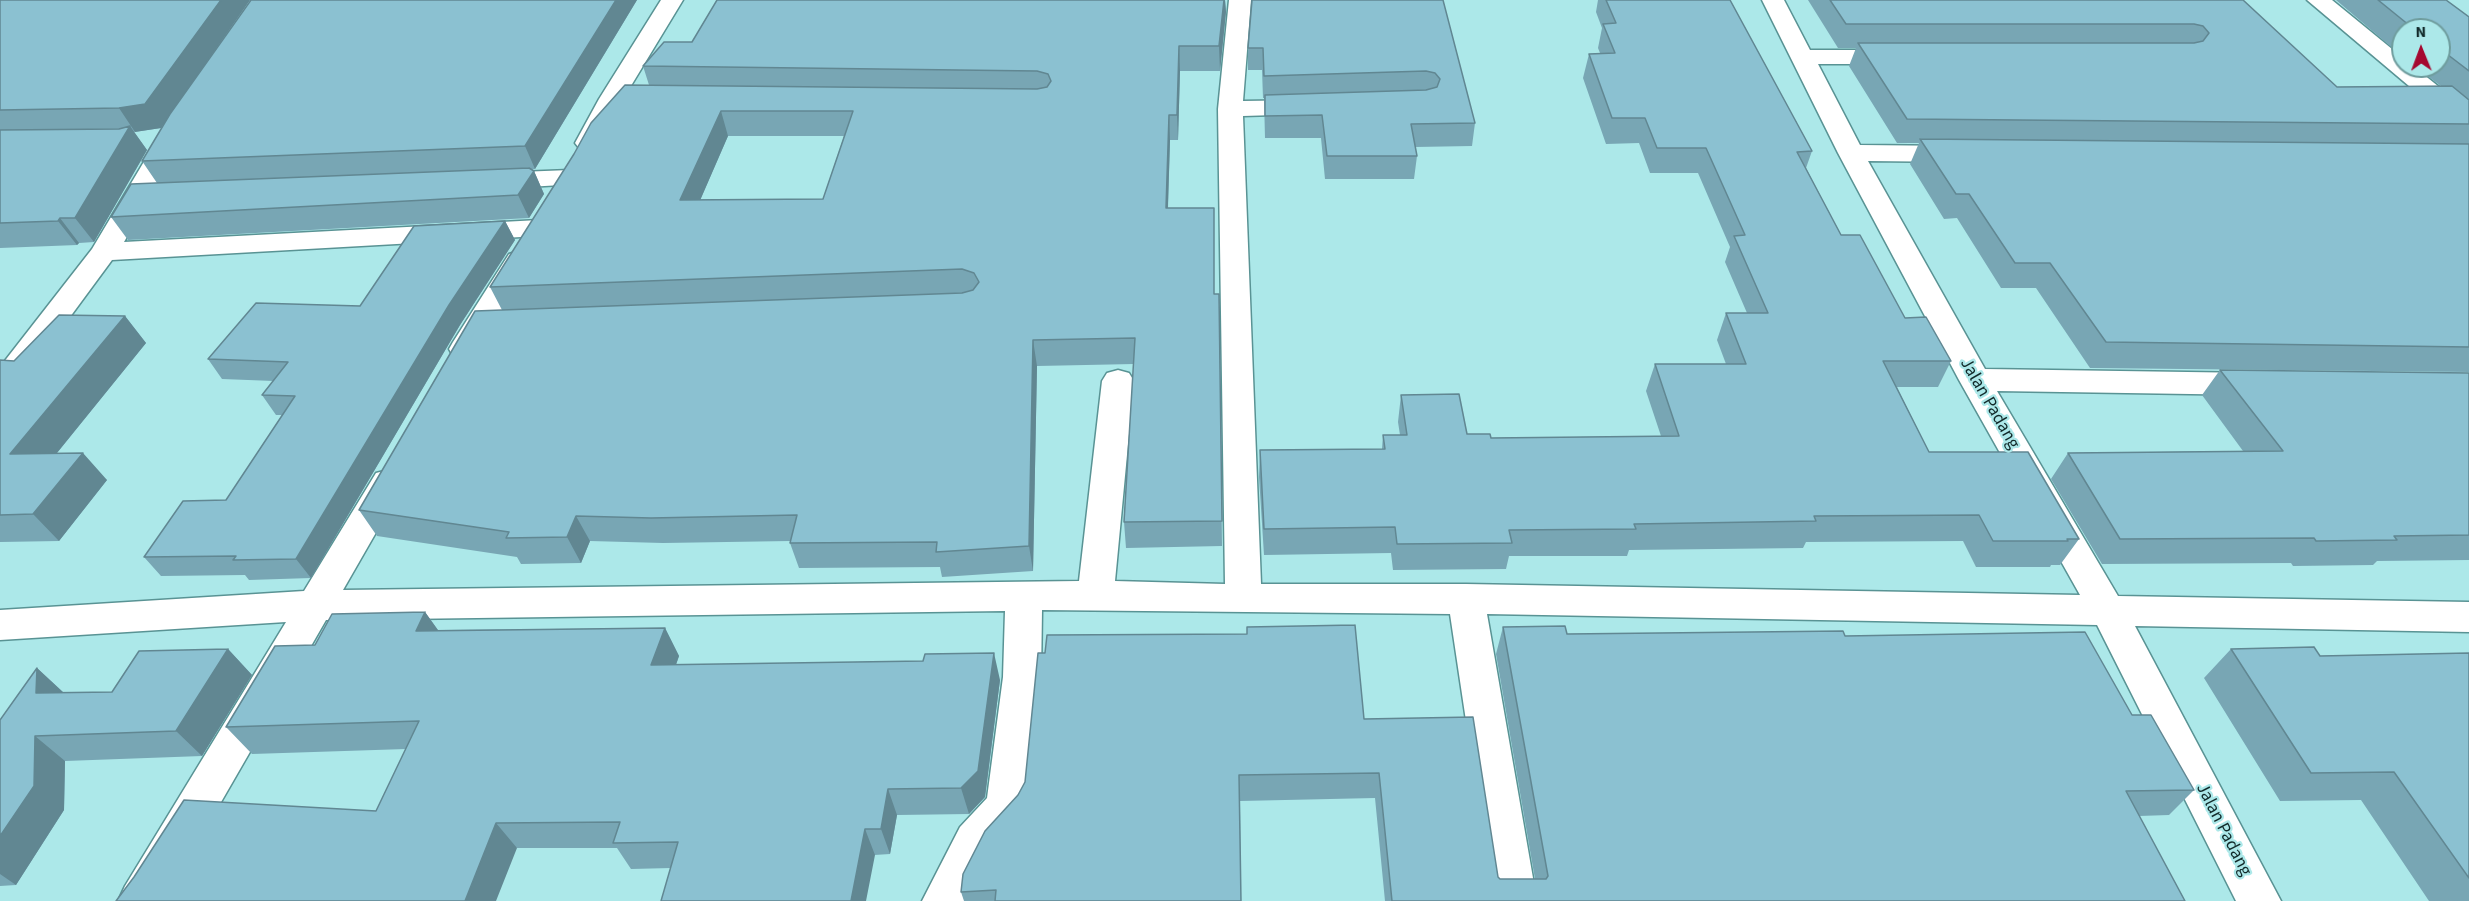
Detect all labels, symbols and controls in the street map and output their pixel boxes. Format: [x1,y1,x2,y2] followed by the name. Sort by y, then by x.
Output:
[2391,18,2451,78] north arrow
[2415,21,2426,43] text: N
[1954,355,2024,453] street label: Jalan Padang
[2190,780,2256,880] street label: Jalan Padang

